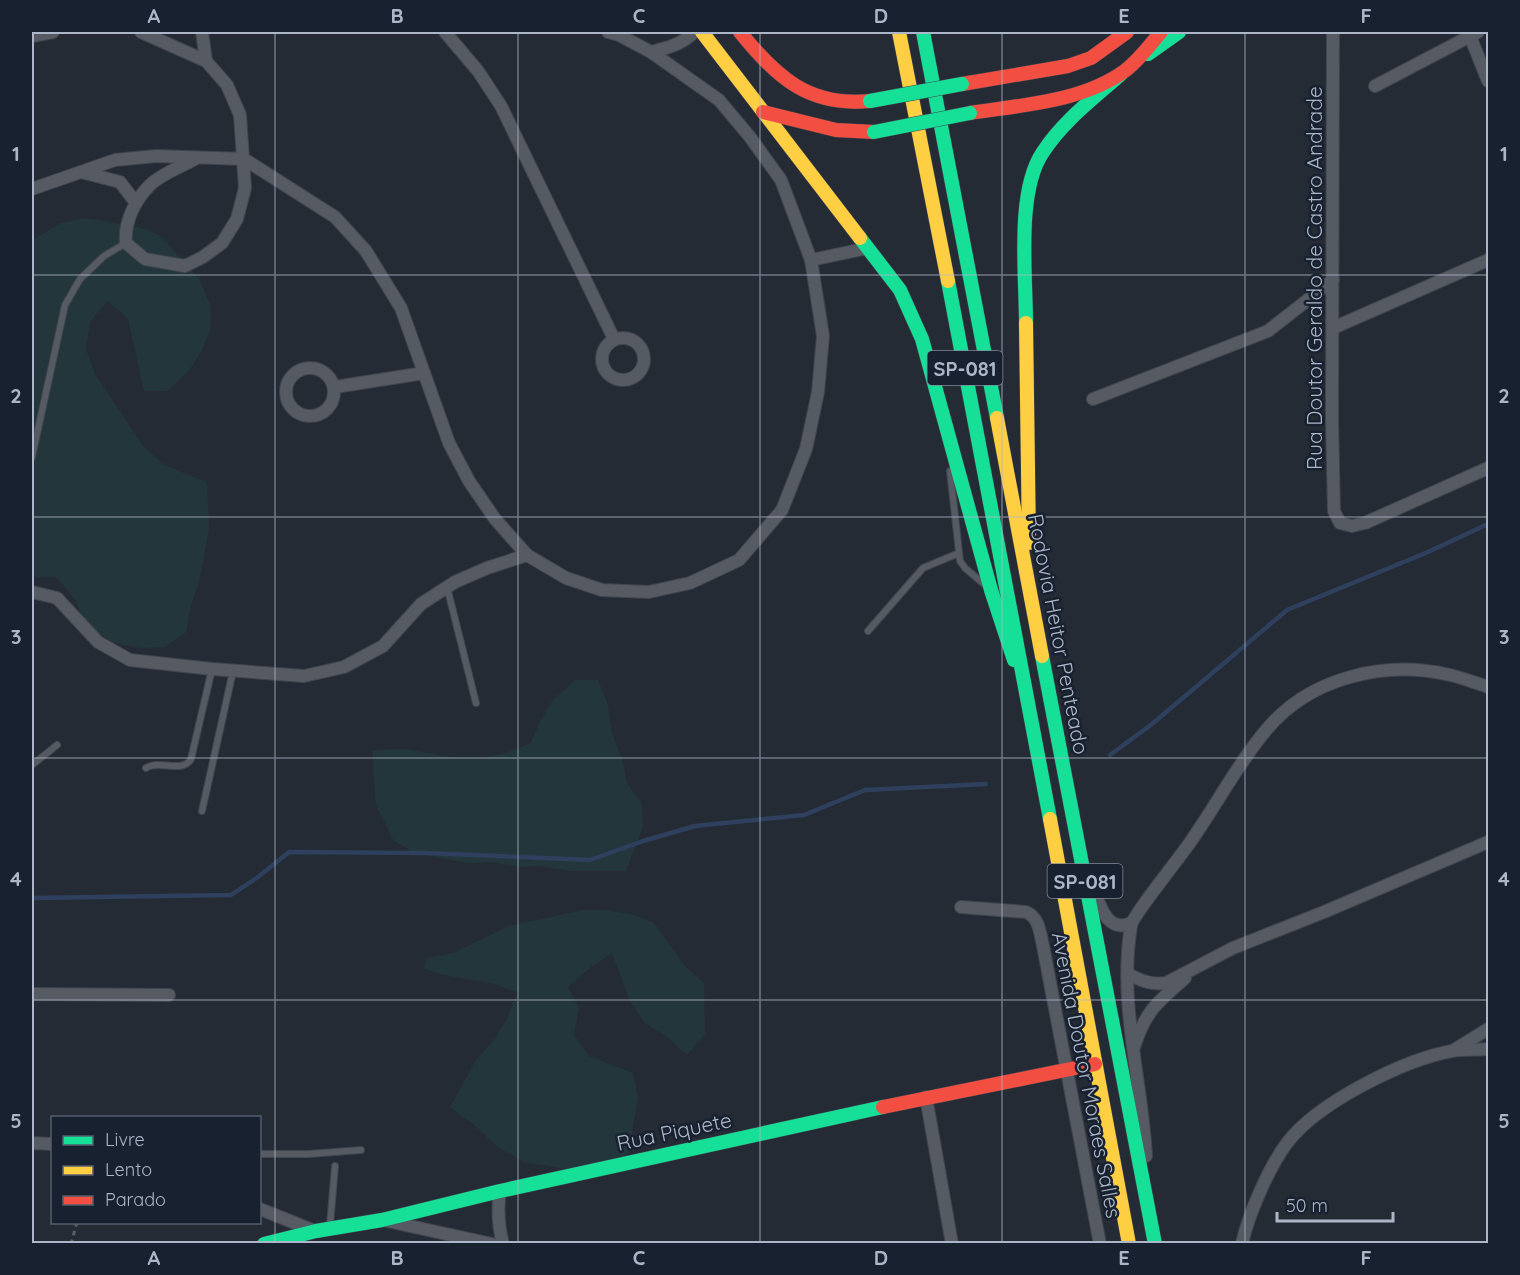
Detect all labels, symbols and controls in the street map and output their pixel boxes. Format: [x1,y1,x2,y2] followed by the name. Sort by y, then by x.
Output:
[148,3,161,28] text: A
[390,3,404,28] text: B
[633,3,646,28] text: C
[874,3,888,28] text: D
[1118,3,1130,28] text: E
[1360,3,1372,28] text: F
[1301,86,1327,470] street label: Rua Doutor Geraldo de Castro Andrade
[12,141,20,166] text: 1
[1500,141,1508,166] text: 1
[928,351,1002,385] road number: SP-081
[10,383,22,408] text: 2
[1498,383,1510,408] text: 2
[1023,512,1095,756] street label: Rodovia Heitor Penteado
[11,624,21,649] text: 3
[1499,624,1509,649] text: 3
[1048,864,1122,898] road number: SP-081
[10,866,22,891] text: 4
[1498,866,1510,891] text: 4
[1046,930,1128,1220] street label: Avenida Doutor Moraes Salles
[614,1106,734,1156] street label: Rua Piquete
[10,1108,22,1133] text: 5
[1498,1108,1510,1133] text: 5
[51,1116,261,1224] legend
[105,1128,145,1151] text: Livre
[105,1158,152,1181] text: Lento
[1277,1185,1392,1223] scale bar
[105,1188,166,1211] text: Parado
[1286,1194,1328,1217] text: 50 m
[148,1245,161,1270] text: A
[390,1245,404,1270] text: B
[633,1245,646,1270] text: C
[874,1245,888,1270] text: D
[1118,1245,1130,1270] text: E
[1360,1245,1372,1270] text: F

